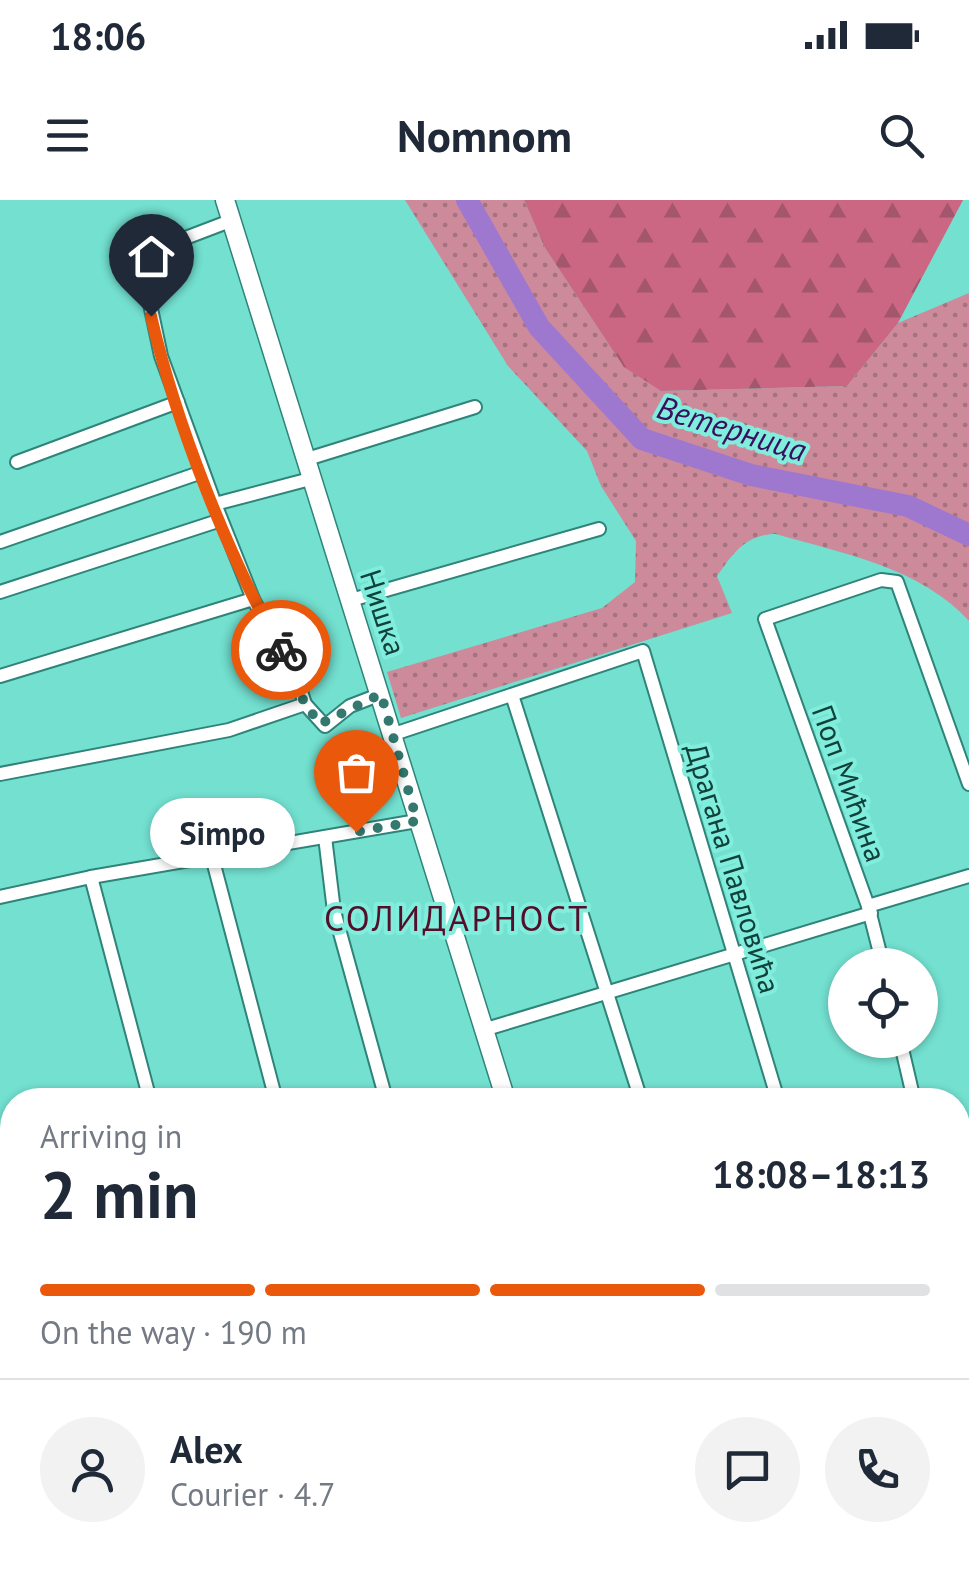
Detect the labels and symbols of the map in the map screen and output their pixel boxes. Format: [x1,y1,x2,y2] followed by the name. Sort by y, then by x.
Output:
[109,214,194,317] pin
[652,385,812,471] water label: Ветерница
[352,564,416,660] street label: Нишка
[231,600,331,700] courier
[804,699,896,867] street label: Поп Мићина
[314,730,399,833] pin
[677,738,791,998] street label: Драгана Павловића
[151,797,296,867] callout: Simpo
[324,895,590,941] district label: СОЛИДАРНОСТ

